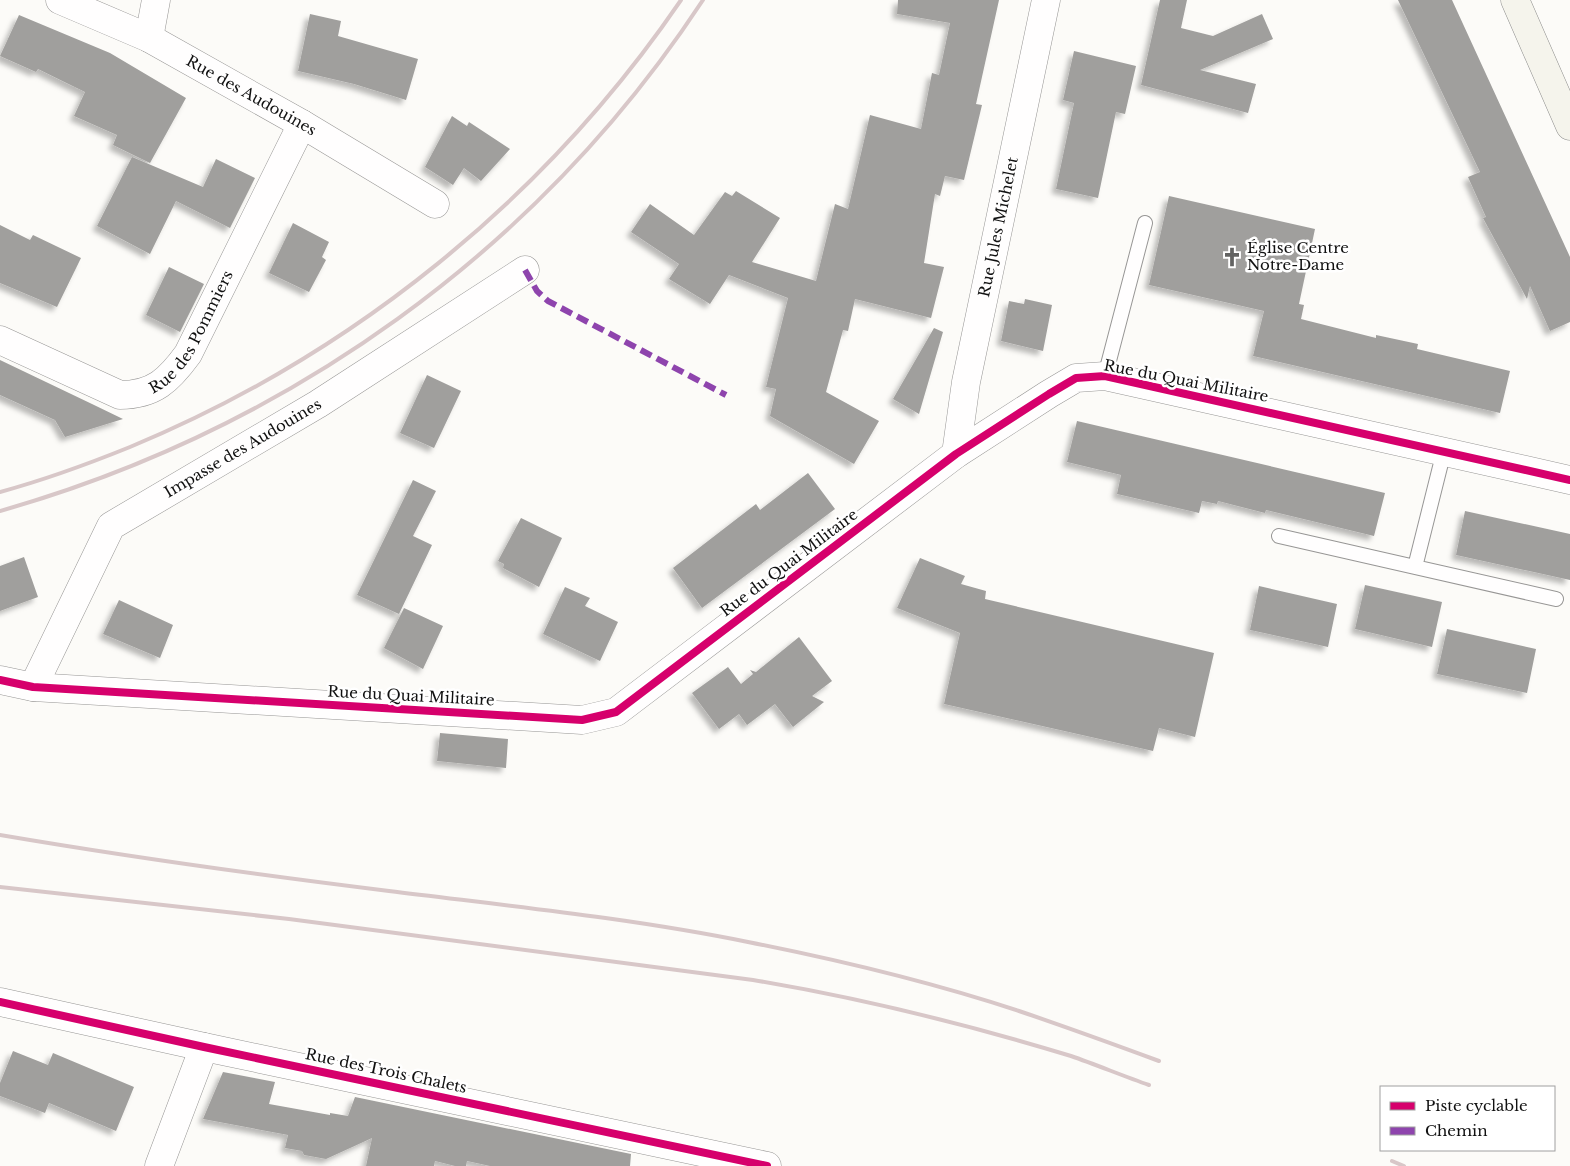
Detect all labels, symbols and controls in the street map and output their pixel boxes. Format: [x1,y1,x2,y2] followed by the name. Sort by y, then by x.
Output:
[183,51,320,140] street label: Rue des Audouines
[974,155,1022,299] street label: Rue Jules Michelet
[1247,238,1349,274] place label: Église Centre Notre-Dame
[1221,246,1243,268] church icon: Église Centre Notre-Dame
[145,267,237,398] street label: Rue des Pommiers
[1102,355,1270,406] street label: Rue du Quai Militaire
[161,394,325,501] street label: Impasse des Audouines
[716,505,861,621] street label: Rue du Quai Militaire
[327,682,495,709] street label: Rue du Quai Militaire
[304,1044,469,1097] street label: Rue des Trois Chalets
[1380,1086,1555,1151] legend
[1425,1096,1528,1115] text: Piste cyclable
[1425,1121,1488,1140] text: Chemin

